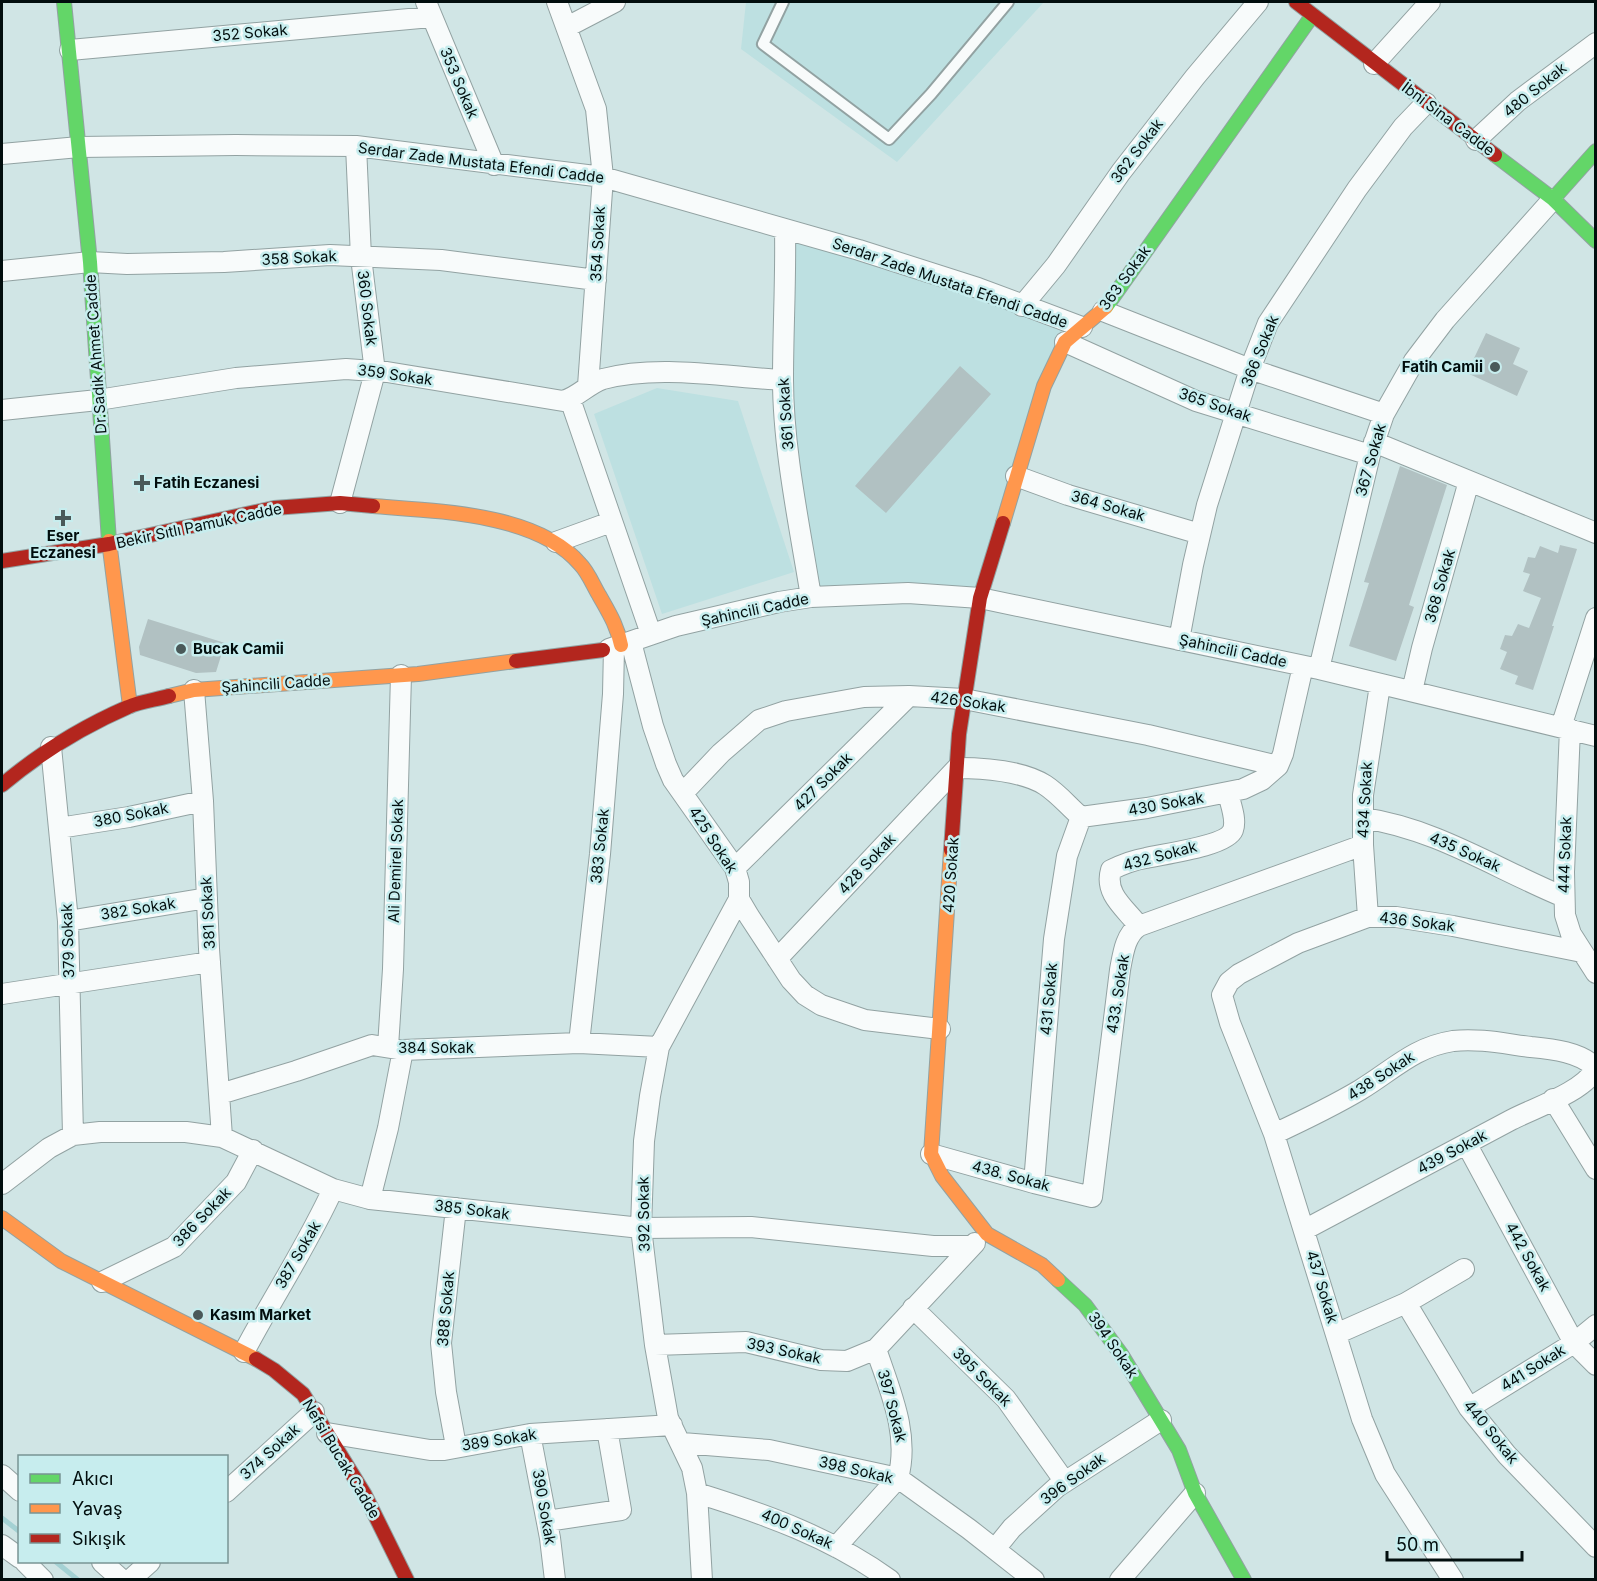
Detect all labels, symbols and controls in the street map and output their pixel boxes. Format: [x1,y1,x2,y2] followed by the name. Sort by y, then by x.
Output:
[212,20,289,45] street label: 352 Sokak
[436,44,483,122] street label: 353 Sokak
[1499,58,1571,121] street label: 480 Sokak
[1398,78,1498,160] street label: İbni Sina Cadde
[1106,114,1167,187] street label: 362 Sokak
[357,138,605,187] street label: Serdar Zade Mustata Efendi Cadde
[586,205,609,282] street label: 354 Sokak
[830,233,1070,332] street label: Serdar Zade Mustata Efendi Cadde
[1095,241,1155,314] street label: 363 Sokak
[261,246,338,269] street label: 358 Sokak
[353,269,382,347] street label: 360 Sokak
[80,274,111,434] street label: Dr.Sadık Ahmet Cadde
[1237,311,1283,389] street label: 366 Sokak
[1402,357,1483,376] place label: Fatih Camii
[356,360,434,389] street label: 359 Sokak
[1488,360,1502,374] marker: Fatih Camii
[773,377,798,451] street label: 361 Sokak
[1176,383,1255,426] street label: 365 Sokak
[1351,421,1390,498] street label: 367 Sokak
[154,473,259,492] place label: Fatih Eczanesi
[135,476,149,490] marker: Fatih Eczanesi
[1069,486,1148,525] street label: 364 Sokak
[114,499,283,552] street label: Bekir Sıtlı Pamuk Cadde
[56,511,70,525] marker: Eser Eczanesi
[30,526,96,562] place label: Eser Eczanesi
[1420,546,1459,625] street label: 368 Sokak
[699,589,810,630] street label: Şahincili Cadde
[1178,630,1289,671] street label: Şahincili Cadde
[193,639,284,658] place label: Bucak Camii
[174,642,188,656] marker: Bucak Camii
[221,670,331,697] street label: Şahincili Cadde
[929,687,1008,716] street label: 426 Sokak
[789,748,856,815] street label: 427 Sokak
[1353,761,1376,839] street label: 434 Sokak
[1127,787,1206,819] street label: 430 Sokak
[92,798,171,831] street label: 380 Sokak
[384,798,407,923] street label: Ali Demirel Sokak
[685,803,742,877] street label: 425 Sokak
[586,807,613,885] street label: 383 Sokak
[1554,816,1575,894] street label: 444 Sokak
[1427,827,1504,876] street label: 435 Sokak
[834,829,900,898] street label: 428 Sokak
[938,836,963,914] street label: 420 Sokak
[1121,836,1200,875] street label: 432 Sokak
[196,876,219,950] street label: 381 Sokak
[99,893,177,924] street label: 382 Sokak
[57,903,78,979] street label: 379 Sokak
[1378,907,1457,936] street label: 436 Sokak
[1102,952,1133,1035] street label: 433. Sokak
[1036,961,1061,1036] street label: 431 Sokak
[398,1038,475,1057] street label: 384 Sokak
[1344,1047,1418,1104] street label: 438 Sokak
[1414,1125,1490,1178] street label: 439 Sokak
[970,1156,1053,1195] street label: 438. Sokak
[633,1175,654,1252] street label: 392 Sokak
[169,1182,235,1250] street label: 386 Sokak
[433,1195,511,1224] street label: 385 Sokak
[271,1217,325,1292] street label: 387 Sokak
[1502,1219,1556,1295] street label: 442 Sokak
[1302,1248,1343,1326] street label: 437 Sokak
[433,1270,458,1347] street label: 388 Sokak
[210,1305,312,1324] place label: Kasım Market
[191,1308,205,1322] marker: Kasım Market
[1084,1308,1143,1382] street label: 394 Sokak
[745,1333,824,1368] street label: 393 Sokak
[1497,1340,1569,1395] street label: 441 Sokak
[949,1343,1016,1411] street label: 395 Sokak
[874,1367,911,1445] street label: 397 Sokak
[298,1396,385,1522] street label: Nefsi Bucak Cadde
[1460,1396,1523,1468] street label: 440 Sokak
[236,1419,304,1484] street label: 374 Sokak
[460,1424,538,1455] street label: 389 Sokak
[1037,1448,1109,1508] street label: 396 Sokak
[817,1452,896,1487] street label: 398 Sokak
[18,1455,228,1563] legend
[72,1468,113,1489] text: Akıcı
[529,1468,561,1547] street label: 390 Sokak
[72,1498,122,1519] text: Yavaş
[758,1504,837,1553] street label: 400 Sokak
[1387,1524,1522,1562] scale bar
[72,1528,126,1549] text: Sıkışık
[1396,1534,1439,1555] text: 50 m

